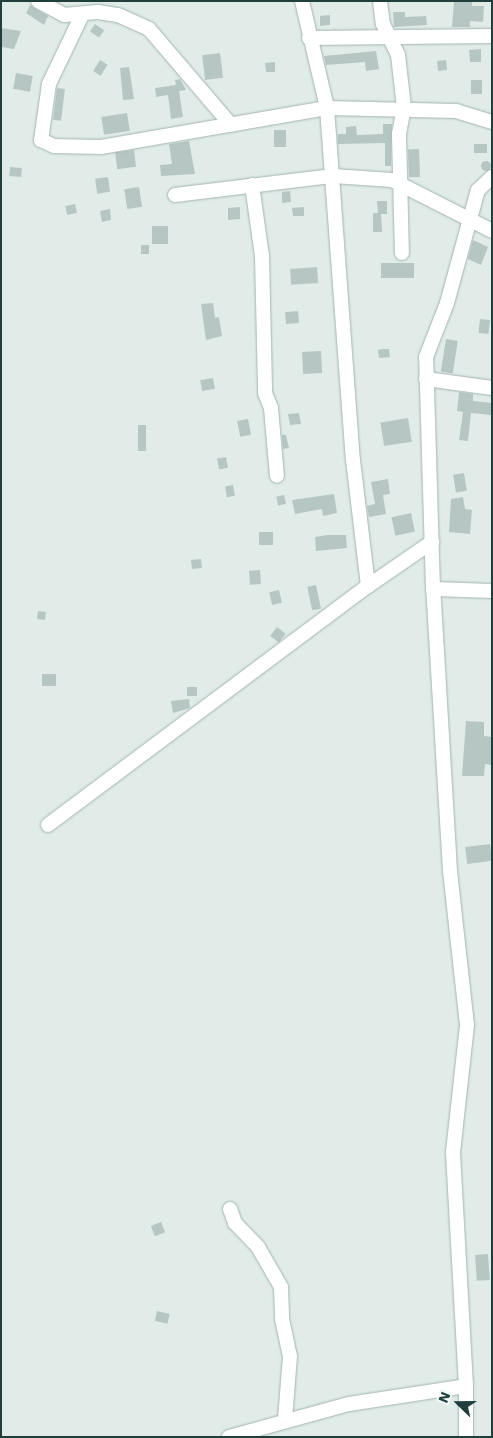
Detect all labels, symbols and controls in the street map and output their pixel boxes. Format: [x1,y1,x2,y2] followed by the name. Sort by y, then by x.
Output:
[433,1378,483,1428] north arrow
[435,1390,453,1405] text: N

